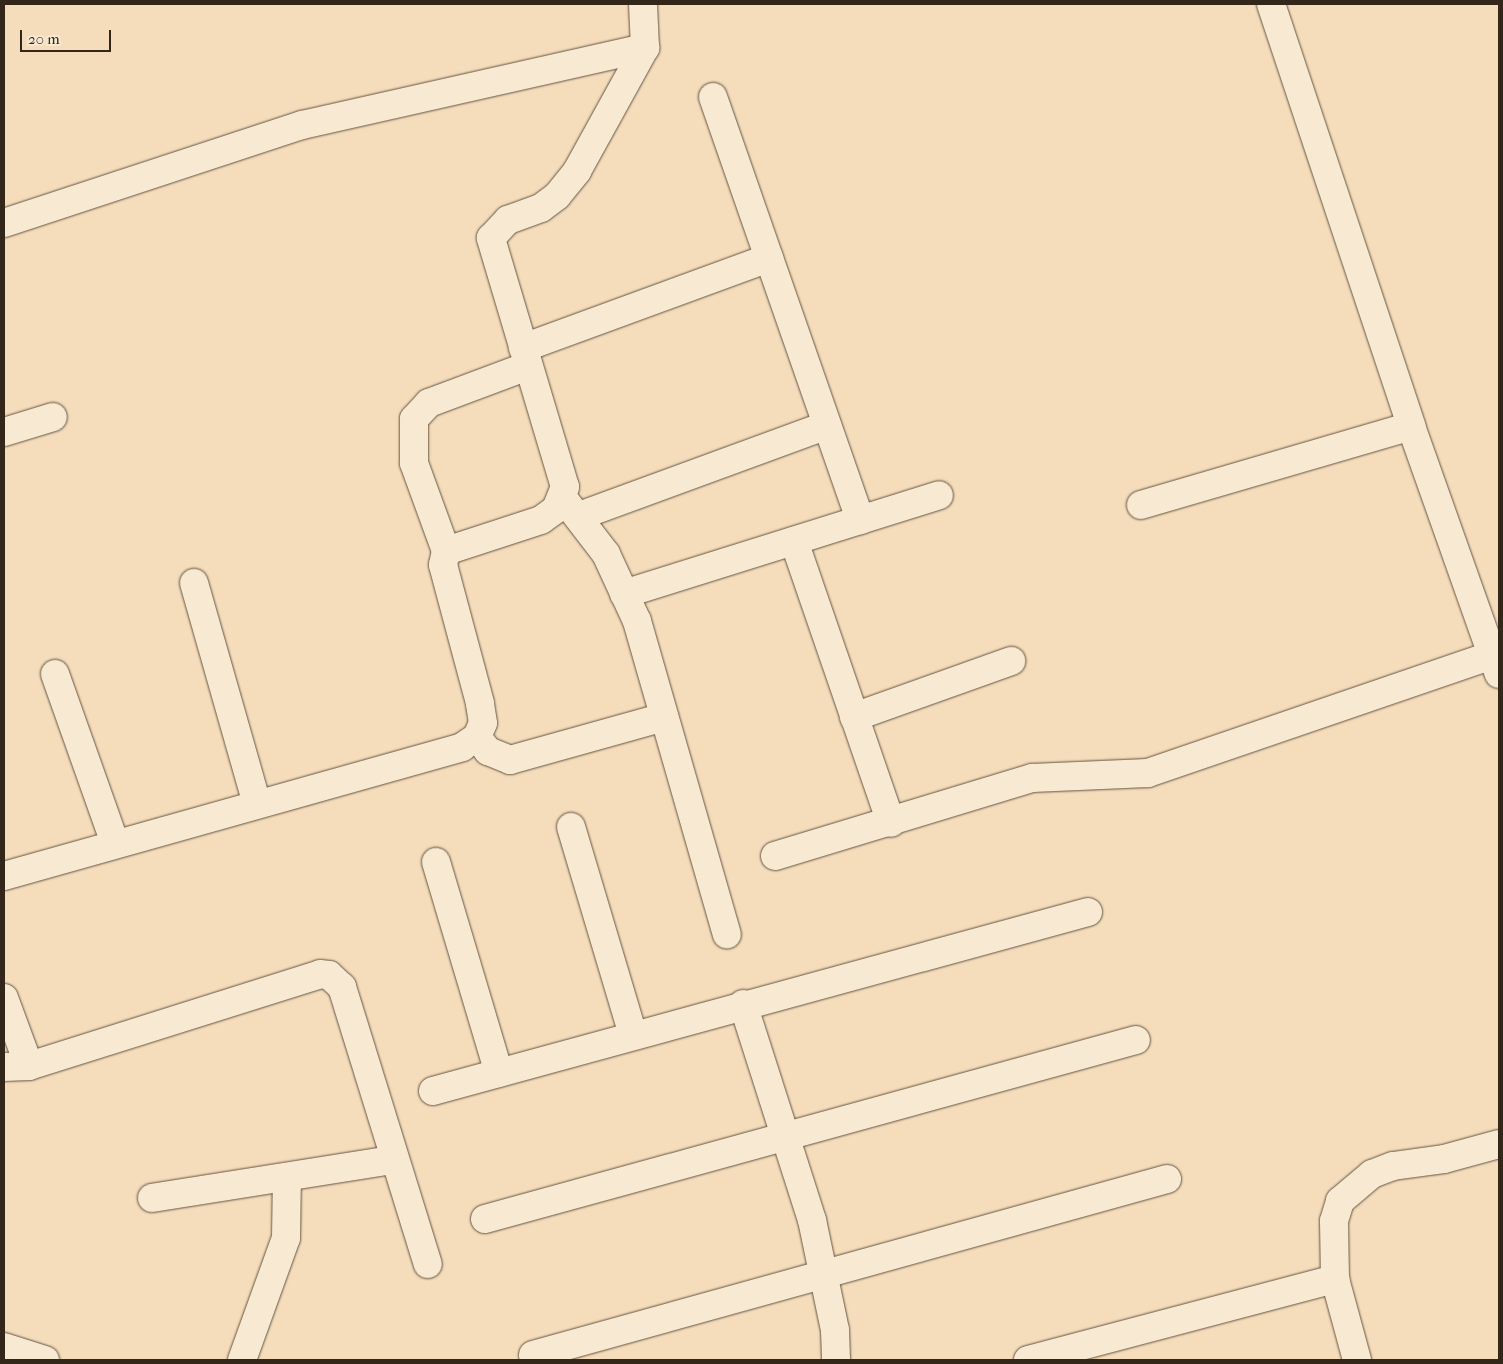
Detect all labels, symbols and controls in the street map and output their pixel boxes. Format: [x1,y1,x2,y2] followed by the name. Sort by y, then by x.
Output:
[22,20,114,52] scale bar
[28,30,60,48] text: 20 m

